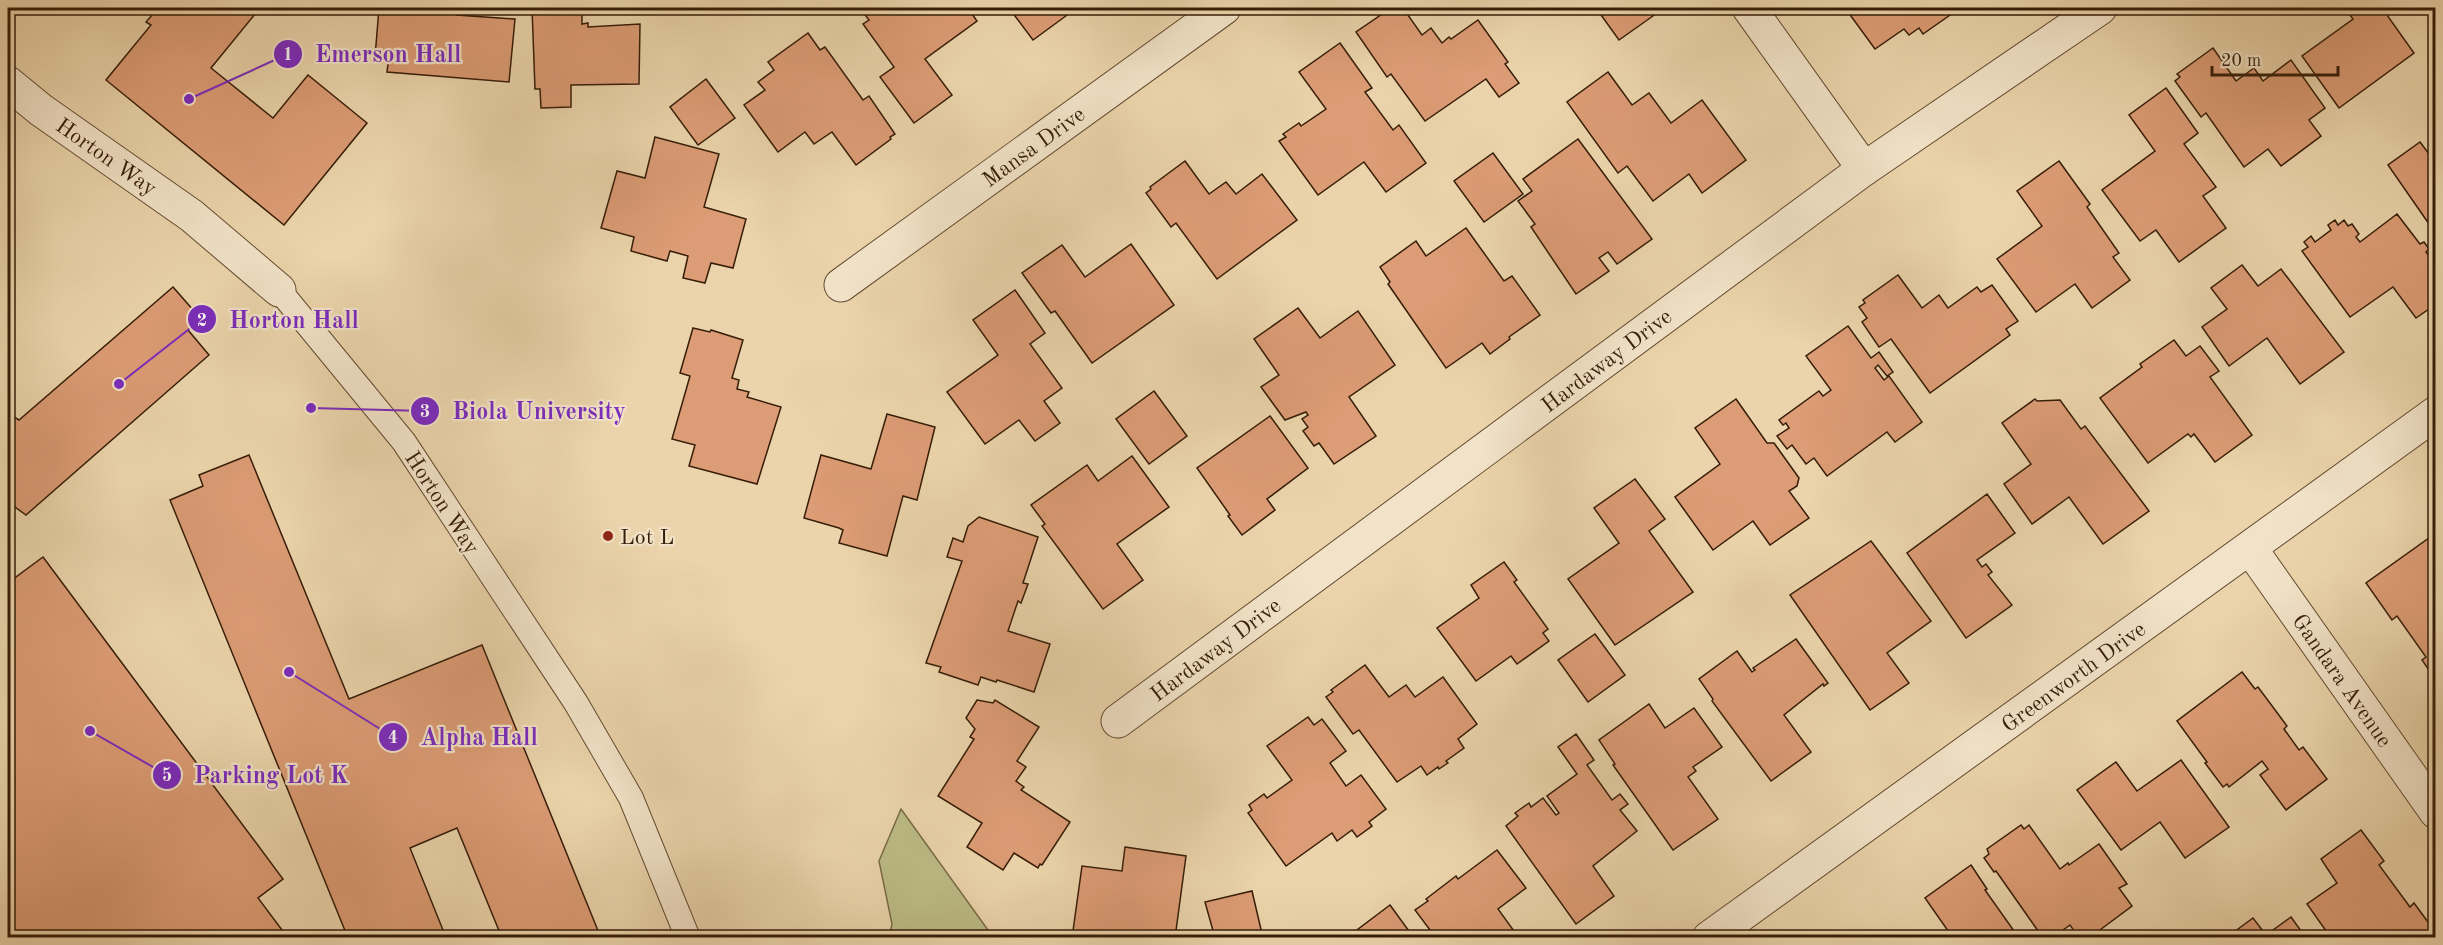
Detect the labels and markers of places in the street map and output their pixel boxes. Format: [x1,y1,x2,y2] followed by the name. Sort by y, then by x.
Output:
[273,33,474,75] callout: Emerson Hall
[187,298,371,340] callout: Horton Hall
[410,390,638,432] callout: Biola University
[620,527,674,549] place label: Lot L
[601,529,615,543] marker: Lot L
[378,716,550,758] callout: Alpha Hall
[152,754,360,796] callout: Parking Lot K

